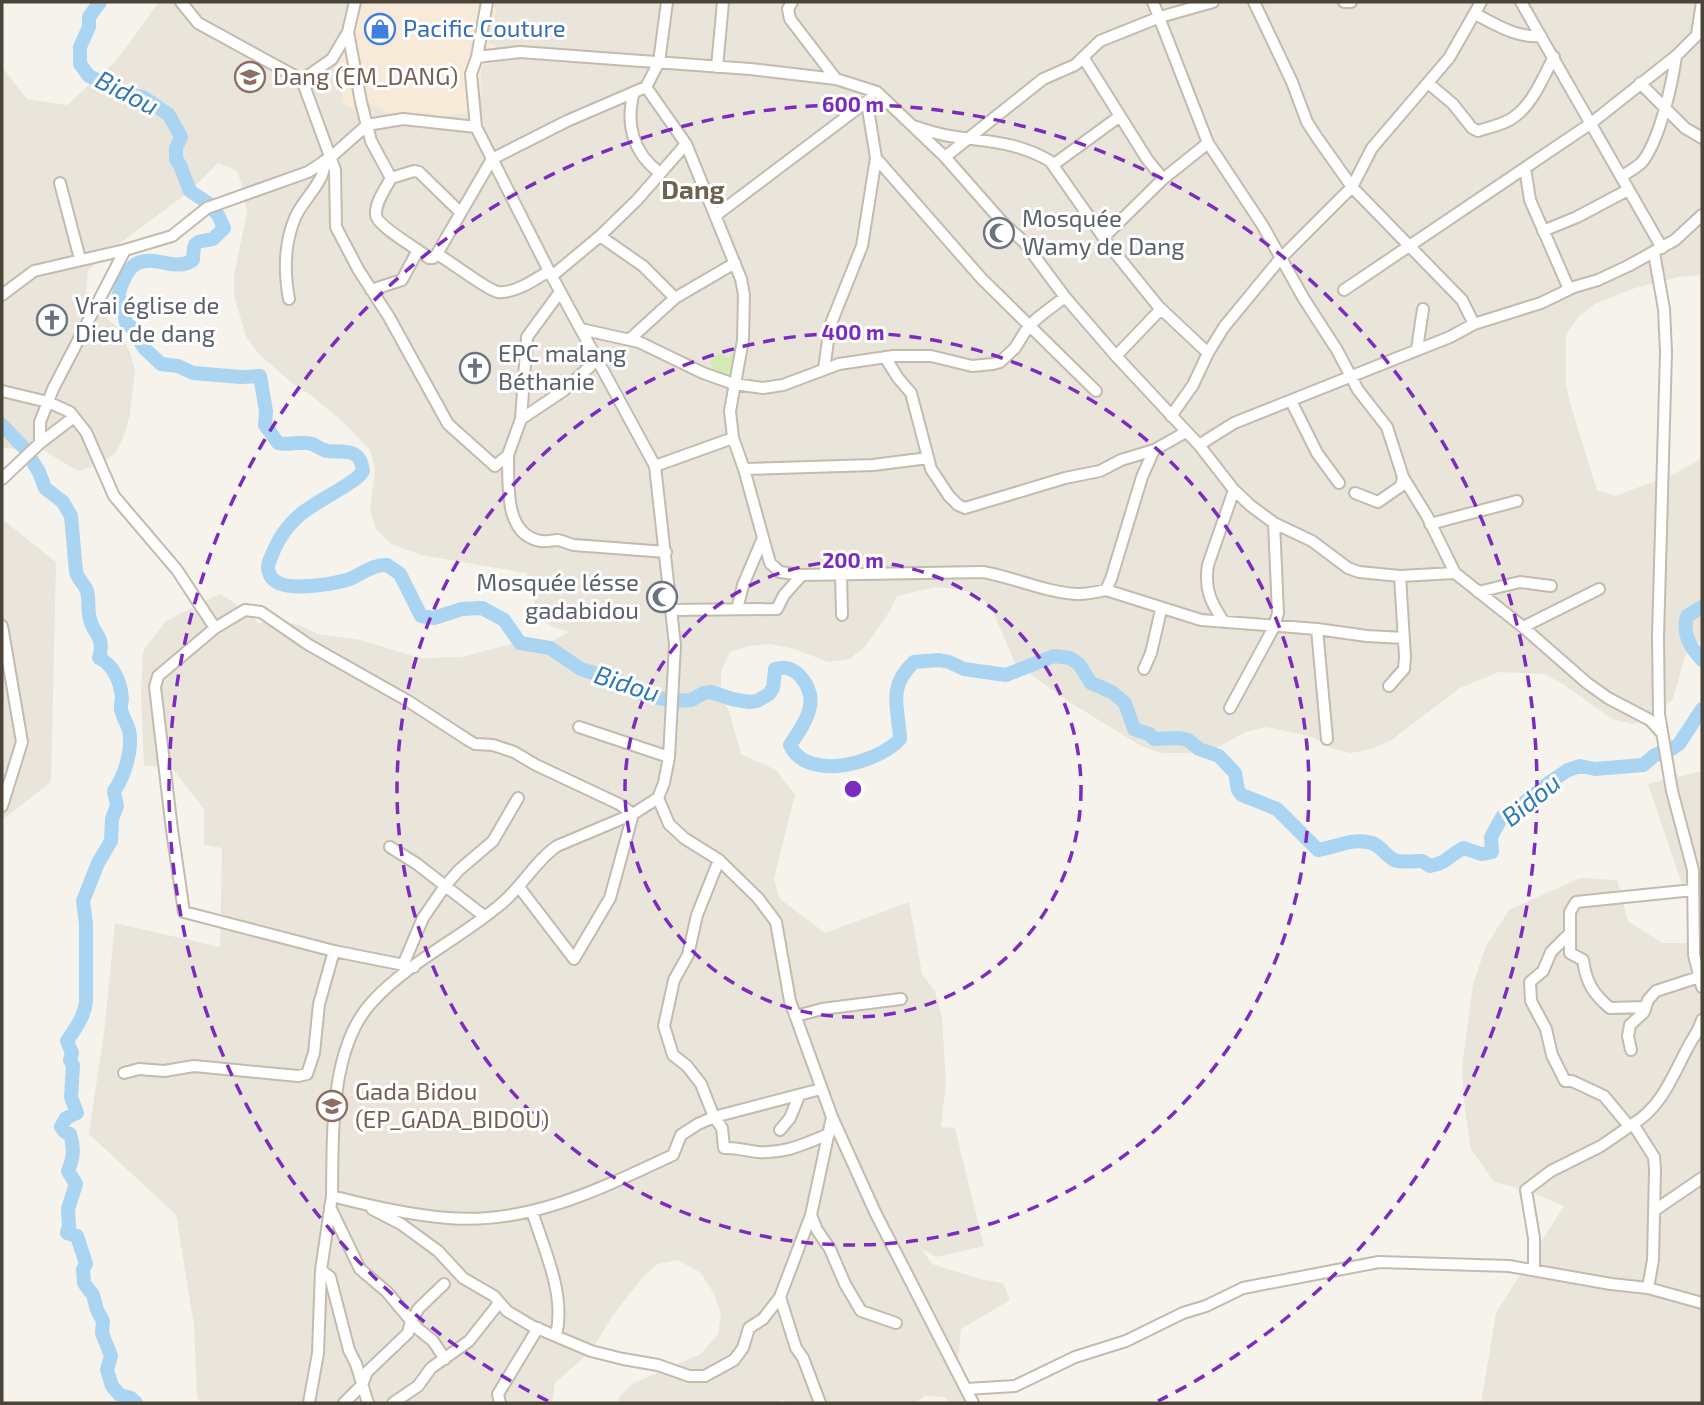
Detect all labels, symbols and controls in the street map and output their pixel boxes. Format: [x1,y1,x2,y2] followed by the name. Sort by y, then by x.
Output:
[363,12,397,46] shop icon: Pacific Couture
[403,13,566,42] place label: Pacific Couture
[233,60,267,94] school or university icon: Dang (EM_DANG)
[273,61,458,90] place label: Dang (EM_DANG)
[91,63,164,121] water label: Bidou
[822,91,884,116] text: 600 m
[661,173,725,204] district label: Dang
[1022,203,1185,260] place label: Mosquée Wamy de Dang
[982,216,1016,250] mosque icon: Mosquée Wamy de Dang
[75,290,220,347] place label: Vrai église de Dieu de dang
[35,303,69,337] church icon: Vrai église de Dieu de dang
[822,319,884,344] text: 400 m
[498,338,626,395] place label: EPC malang Béthanie
[458,351,492,385] church icon: EPC malang Béthanie
[822,547,884,572] text: 200 m
[476,567,639,624] place label: Mosquée lésse gadabidou
[645,580,679,614] mosque icon: Mosquée lésse gadabidou
[591,658,664,708] water label: Bidou
[1494,766,1566,832] water label: Bidou
[841,777,865,801] centre of rings
[355,1076,549,1133] place label: Gada Bidou (EP_GADA_BIDOU)
[315,1089,349,1123] school or university icon: Gada Bidou (EP_GADA_BIDOU)

